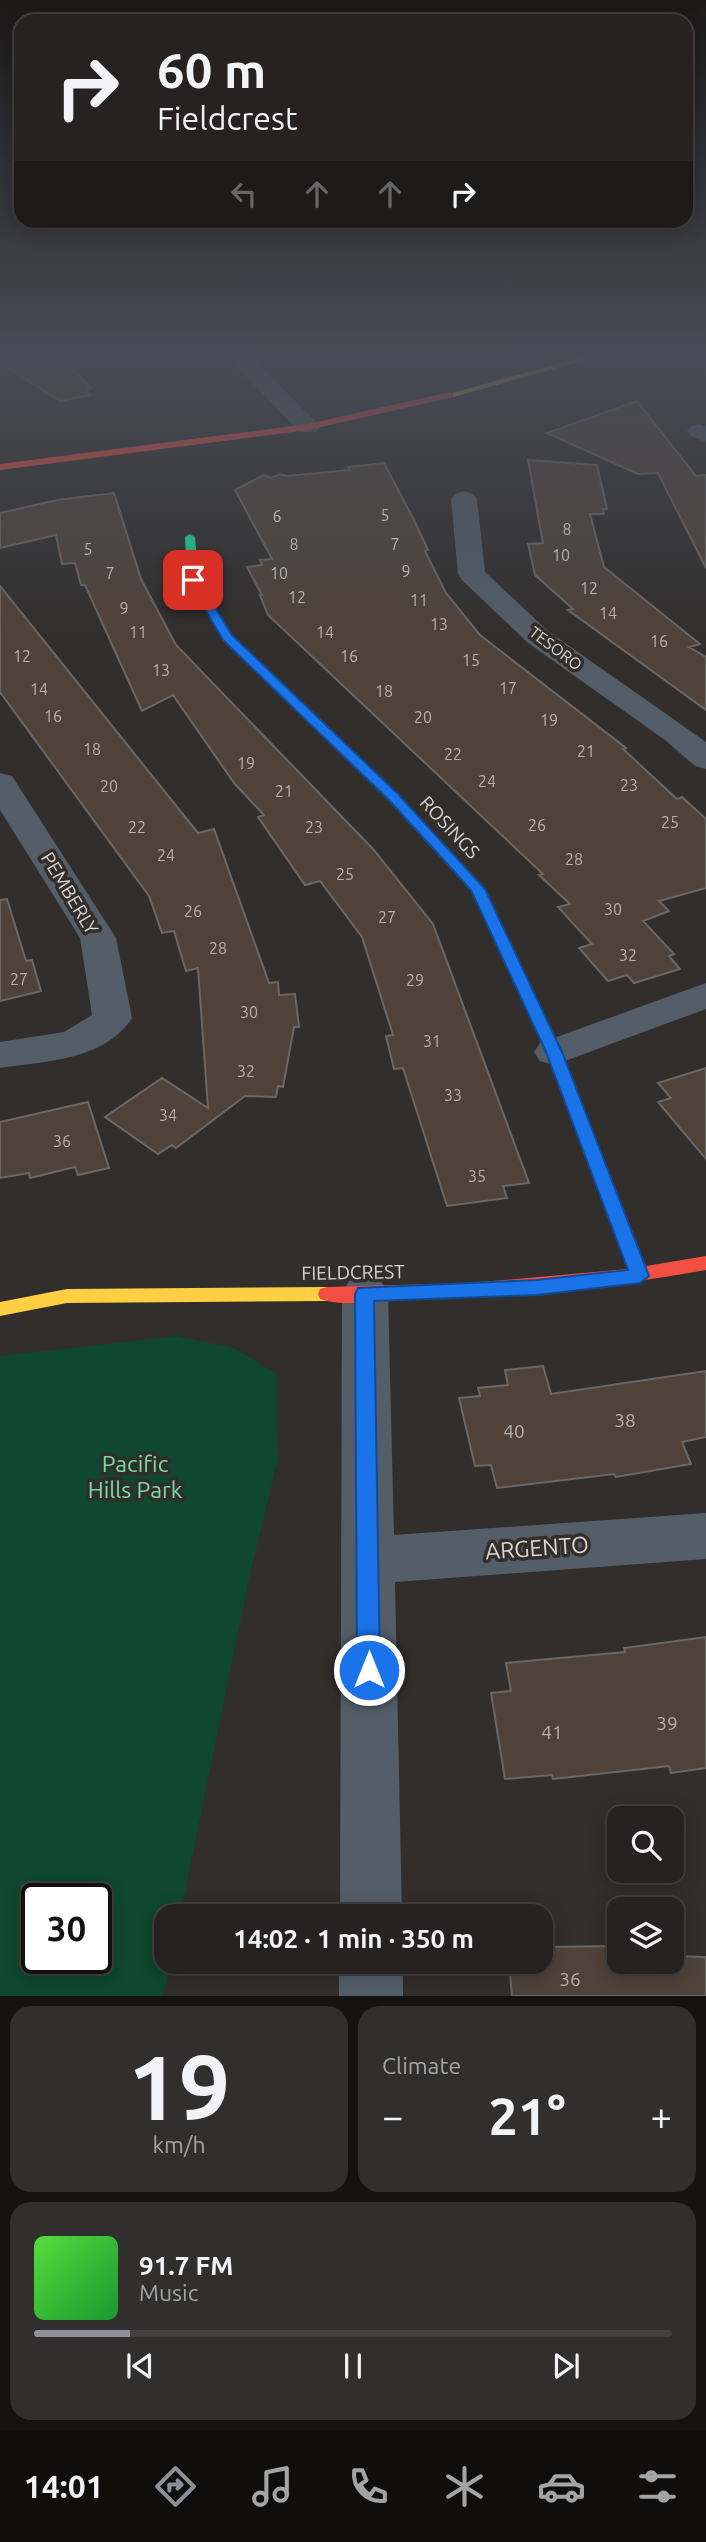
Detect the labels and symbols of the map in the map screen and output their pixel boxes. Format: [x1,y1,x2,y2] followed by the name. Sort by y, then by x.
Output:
[380,506,390,524] house number: 5
[272,507,282,525] house number: 6
[562,520,572,538] house number: 8
[289,535,299,553] house number: 8
[390,535,400,553] house number: 7
[83,540,93,558] house number: 5
[552,546,570,564] house number: 10
[163,550,223,610] pin
[401,562,411,580] house number: 9
[105,564,115,582] house number: 7
[270,564,288,582] house number: 10
[580,579,598,597] house number: 12
[288,588,306,606] house number: 12
[410,591,428,609] house number: 11
[119,599,129,617] house number: 9
[599,604,617,622] house number: 14
[430,615,448,633] house number: 13
[526,622,586,674] street label: TESORO
[129,623,147,641] house number: 11
[316,623,334,641] house number: 14
[650,632,668,650] house number: 16
[13,647,31,665] house number: 12
[340,647,358,665] house number: 16
[462,651,480,669] house number: 15
[152,661,170,679] house number: 13
[499,679,517,697] house number: 17
[30,680,48,698] house number: 14
[375,682,393,700] house number: 18
[44,707,62,725] house number: 16
[414,708,432,726] house number: 20
[540,711,558,729] house number: 19
[83,740,101,758] house number: 18
[577,742,595,760] house number: 21
[444,745,462,763] house number: 22
[237,754,255,772] house number: 19
[478,772,496,790] house number: 24
[620,776,638,794] house number: 23
[100,777,118,795] house number: 20
[275,782,293,800] house number: 21
[416,791,484,863] street label: ROSINGS
[661,813,679,831] house number: 25
[528,816,546,834] house number: 26
[128,818,146,836] house number: 22
[305,818,323,836] house number: 23
[157,846,175,864] house number: 24
[37,848,103,938] street label: PEMBERLY
[565,850,583,868] house number: 28
[336,865,354,883] house number: 25
[604,900,622,918] house number: 30
[184,902,202,920] house number: 26
[378,908,396,926] house number: 27
[209,939,227,957] house number: 28
[619,946,637,964] house number: 32
[10,970,28,988] house number: 27
[406,971,424,989] house number: 29
[240,1003,258,1021] house number: 30
[423,1032,441,1050] house number: 31
[237,1062,255,1080] house number: 32
[444,1086,462,1104] house number: 33
[159,1106,177,1124] house number: 34
[53,1132,71,1150] house number: 36
[468,1167,486,1185] house number: 35
[301,1260,405,1284] street label: FIELDCREST
[614,1409,636,1431] house number: 38
[503,1420,525,1442] house number: 40
[88,1451,183,1502] park label: Pacific Hills Park
[484,1531,590,1564] street label: ARGENTO
[332,1633,406,1707] position arrow
[656,1712,678,1734] house number: 39
[541,1721,563,1743] house number: 41
[21,1883,112,1974] speed limit sign: 30
[559,1968,581,1990] house number: 36

